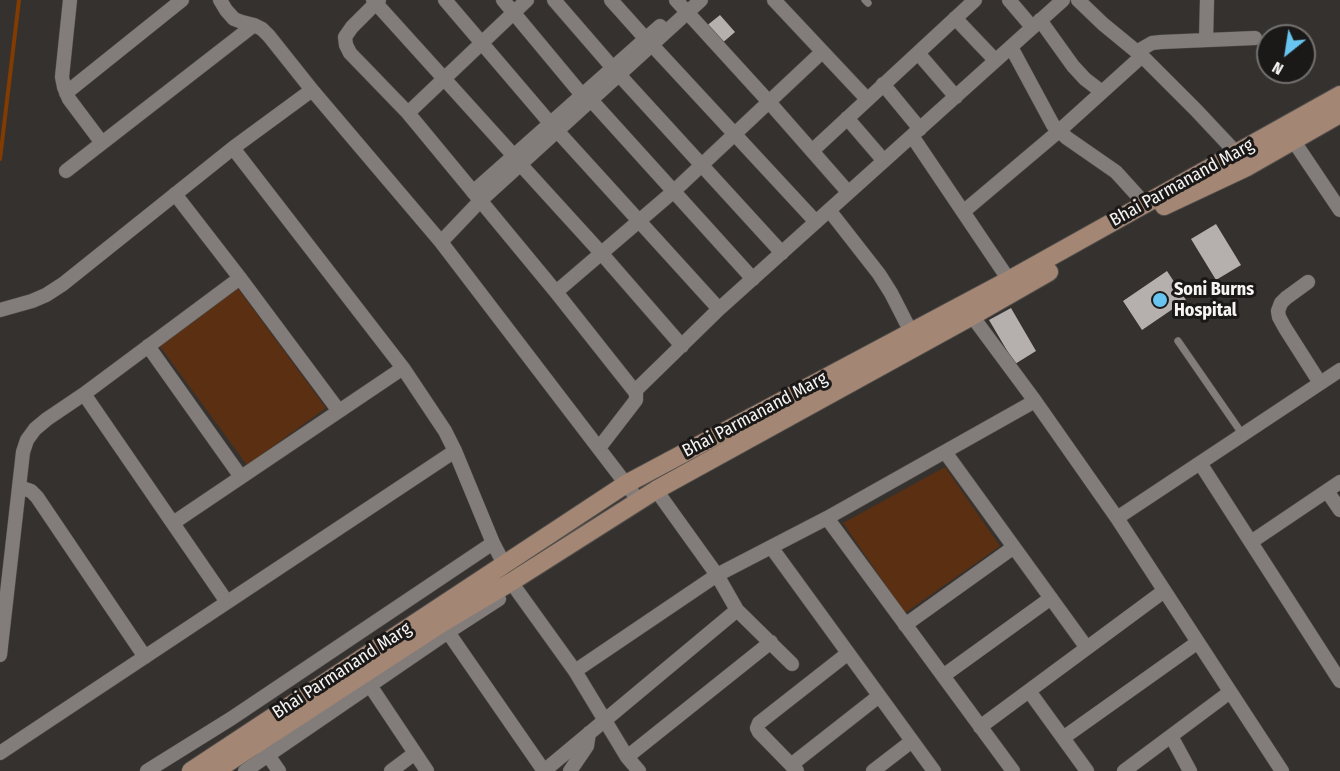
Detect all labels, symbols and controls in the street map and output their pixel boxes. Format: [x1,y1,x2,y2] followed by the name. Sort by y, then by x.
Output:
[1256,24,1316,84] north arrow
[1269,58,1287,79] text: N
[1106,135,1258,231] street label: Bhai Parmanand Marg
[1174,279,1254,322] place label: Soni Burns Hospital
[1151,291,1169,309] marker: Soni Burns Hospital
[679,368,831,462] street label: Bhai Parmanand Marg
[269,618,415,724] street label: Bhai Parmanand Marg

